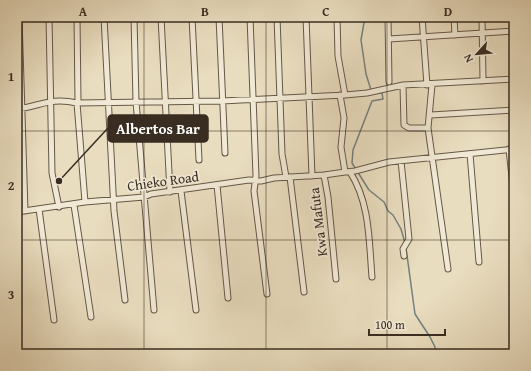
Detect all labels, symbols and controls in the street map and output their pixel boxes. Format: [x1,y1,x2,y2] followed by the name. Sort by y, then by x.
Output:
[79,2,88,21] text: A
[201,2,209,21] text: B
[322,2,330,21] text: C
[444,2,452,21] text: D
[457,34,497,74] north arrow
[459,51,477,65] text: N
[8,67,14,86] text: 1
[108,115,208,142] callout: Albertos Bar
[116,118,200,139] text: Albertos Bar
[126,166,201,196] street label: Chieko Road
[8,176,15,195] text: 2
[304,186,332,258] street label: Kwa Mafuta
[8,285,14,304] text: 3
[369,311,445,337] scale bar
[375,316,405,333] text: 100 m

